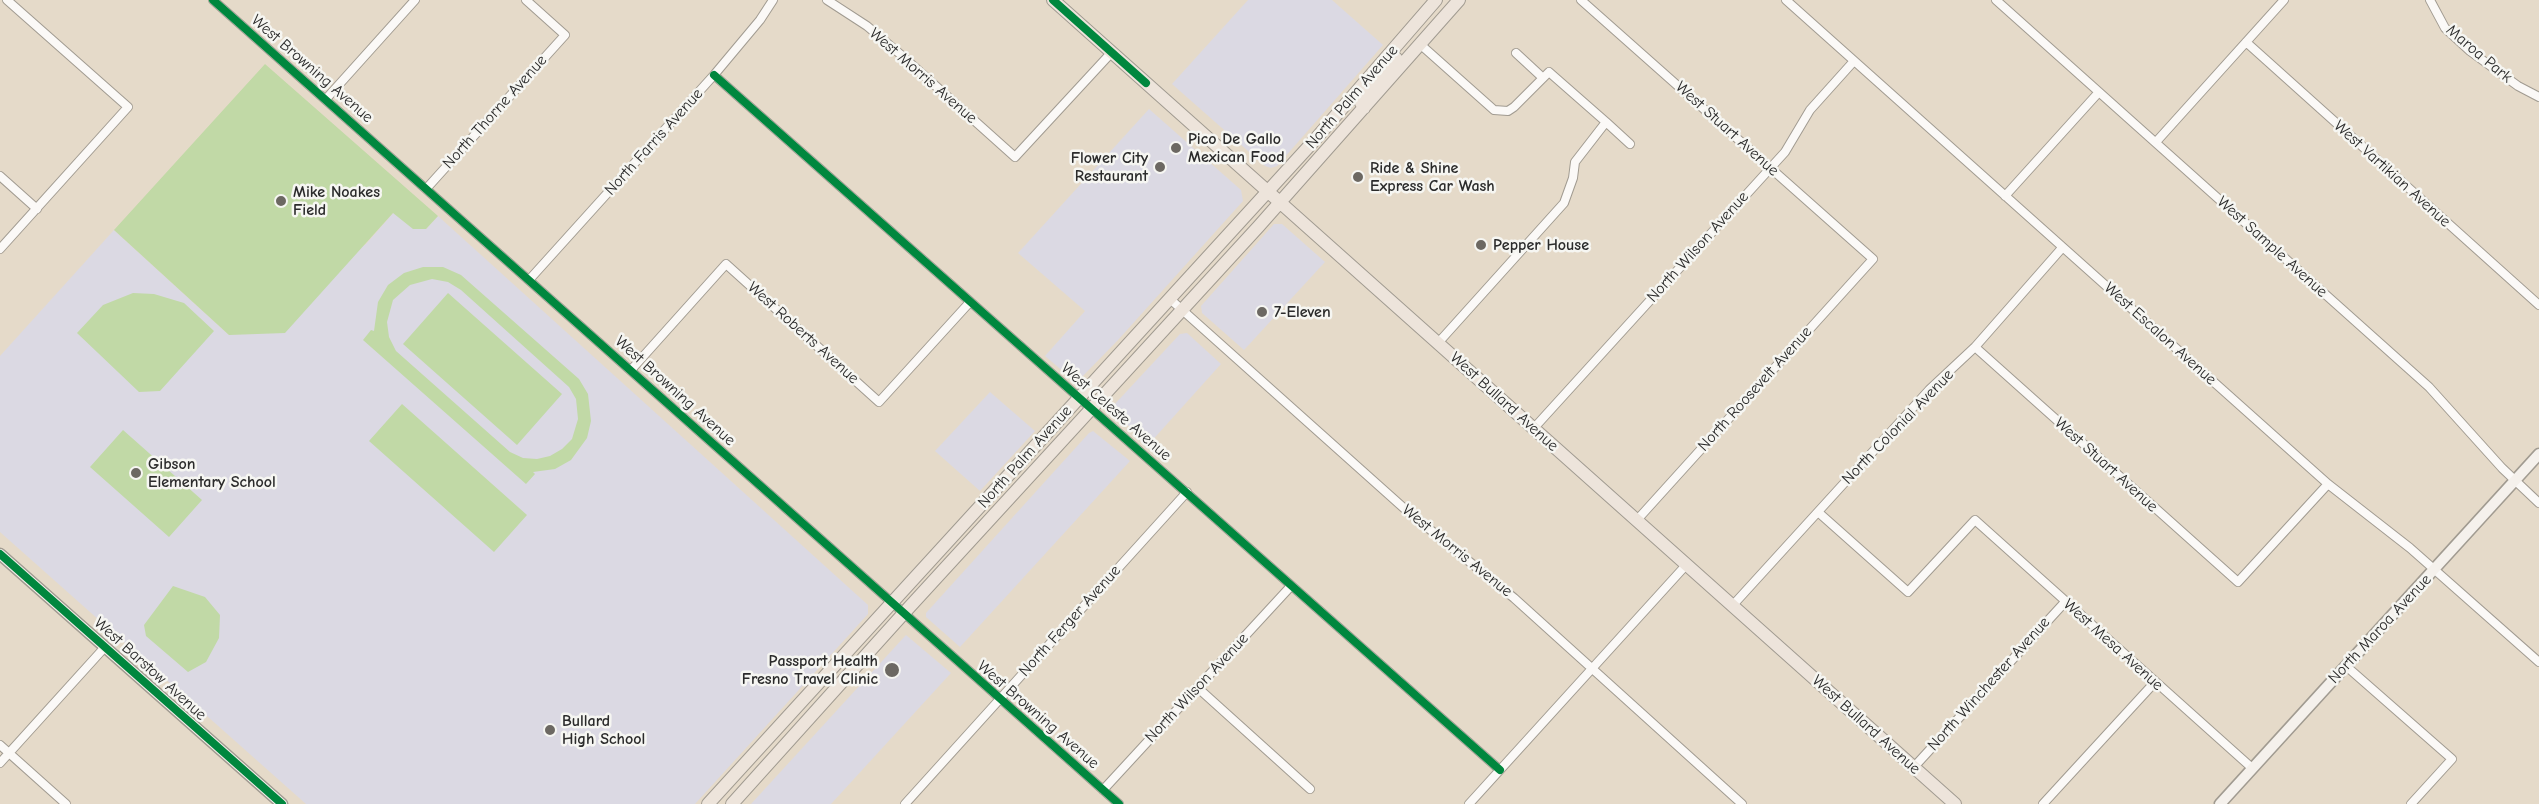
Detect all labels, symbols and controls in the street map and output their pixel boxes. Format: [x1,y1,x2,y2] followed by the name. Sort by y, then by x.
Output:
[247,11,377,127] street label: West Browning Avenue
[2442,21,2516,87] street label: Maroa Park
[865,24,981,128] street label: West Morris Avenue
[1302,41,1402,153] street label: North Palm Avenue
[439,51,551,173] street label: North Thorne Avenue
[1671,78,1783,180] street label: West Stuart Avenue
[601,84,707,200] street label: North Farris Avenue
[2330,117,2454,231] street label: West Vartikian Avenue
[1188,129,1285,167] place label: Pico De Gallo Mexican Food
[1169,141,1183,155] marker: Pico De Gallo Mexican Food
[1071,148,1148,186] place label: Flower City Restaurant
[1370,158,1495,196] place label: Ride & Shine Express Car Wash
[1153,160,1167,174] marker: Flower City Restaurant
[1351,170,1365,184] marker: Ride & Shine Express Car Wash
[293,182,380,220] place label: Mike Noakes Field
[1643,188,1753,306] street label: North Wilson Avenue
[2213,192,2331,302] street label: West Sample Avenue
[274,194,288,208] marker: Mike Noakes Field
[1493,235,1589,255] place label: Pepper House
[1474,238,1488,252] marker: Pepper House
[743,278,863,388] street label: West Roberts Avenue
[2100,279,2220,389] street label: West Escalon Avenue
[1274,302,1331,322] place label: 7-Eleven
[1255,305,1269,319] marker: 7-Eleven
[1694,323,1816,455] street label: North Roosevelt Avenue
[611,332,739,450] street label: West Browning Avenue
[1446,348,1562,456] street label: West Bullard Avenue
[1057,359,1175,465] street label: West Celeste Avenue
[1838,366,1958,488] street label: North Colonial Avenue
[974,402,1076,512] street label: North Palm Avenue
[2050,414,2162,516] street label: West Stuart Avenue
[148,454,276,492] place label: Gibson Elementary School
[129,466,143,480] marker: Gibson Elementary School
[1398,501,1516,601] street label: West Morris Avenue
[1015,561,1125,681] street label: North Ferger Avenue
[2324,570,2436,688] street label: North Maroa Avenue
[2059,595,2167,695] street label: West Mesa Avenue
[90,613,210,725] street label: West Barstow Avenue
[1924,613,2054,755] street label: North Winchester Avenue
[1141,629,1253,747] street label: North Wilson Avenue
[742,651,878,689] place label: Passport Health Fresno Travel Clinic
[973,657,1103,773] street label: West Browning Avenue
[883,661,901,679] marker: Passport Health Fresno Travel Clinic
[1808,671,1924,779] street label: West Bullard Avenue
[562,711,645,749] place label: Bullard High School
[543,723,557,737] marker: Bullard High School

